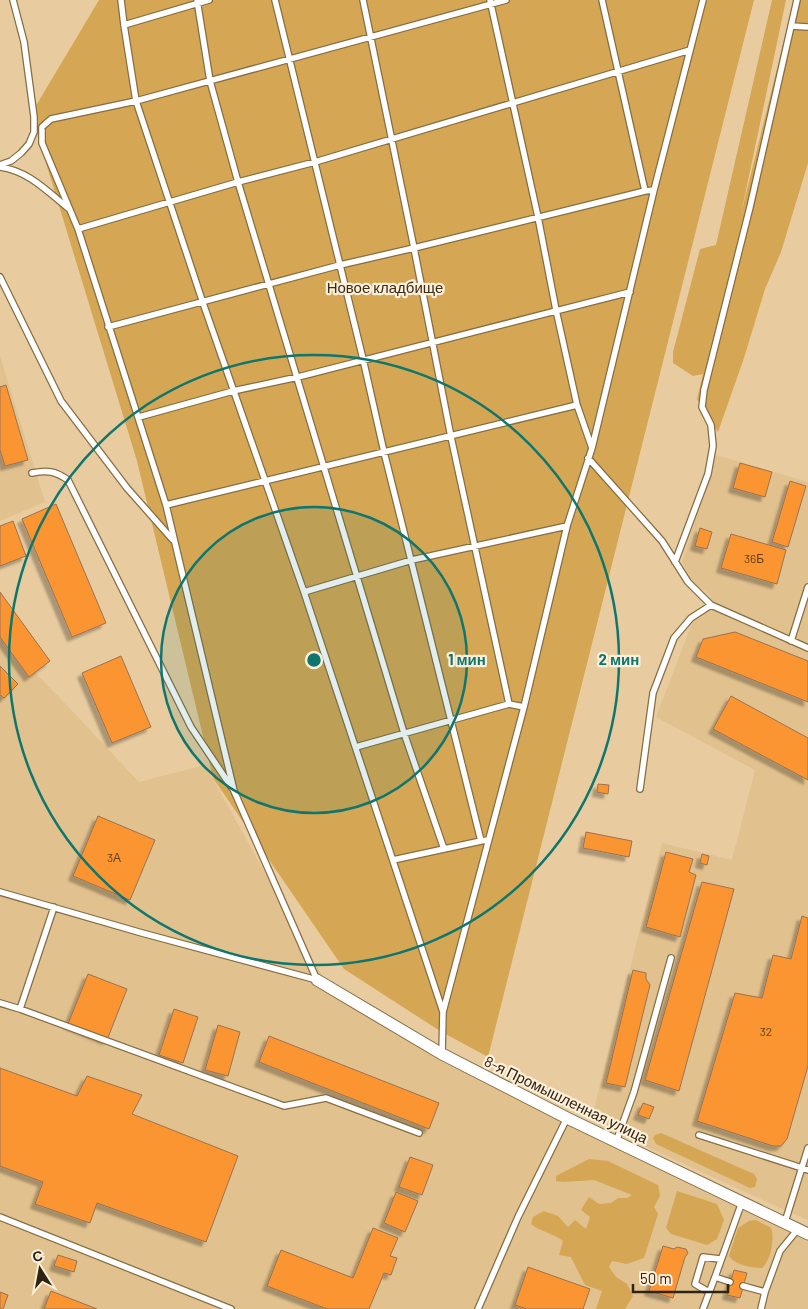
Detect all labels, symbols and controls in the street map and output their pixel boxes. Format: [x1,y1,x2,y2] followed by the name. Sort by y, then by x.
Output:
[327,278,443,296] park label: Новое кладбище
[744,551,764,565] house number: 36Б
[448,650,486,668] text: 1 мин
[599,650,639,668] text: 2 мин
[305,651,323,669] centre of rings
[107,850,121,864] house number: 3А
[760,1024,772,1038] house number: 32
[482,1052,652,1147] street label: 8-я Промышленная улица
[15,1244,65,1294] north arrow
[31,1246,44,1265] text: С
[633,1262,728,1294] scale bar
[640,1269,672,1287] text: 50 m

